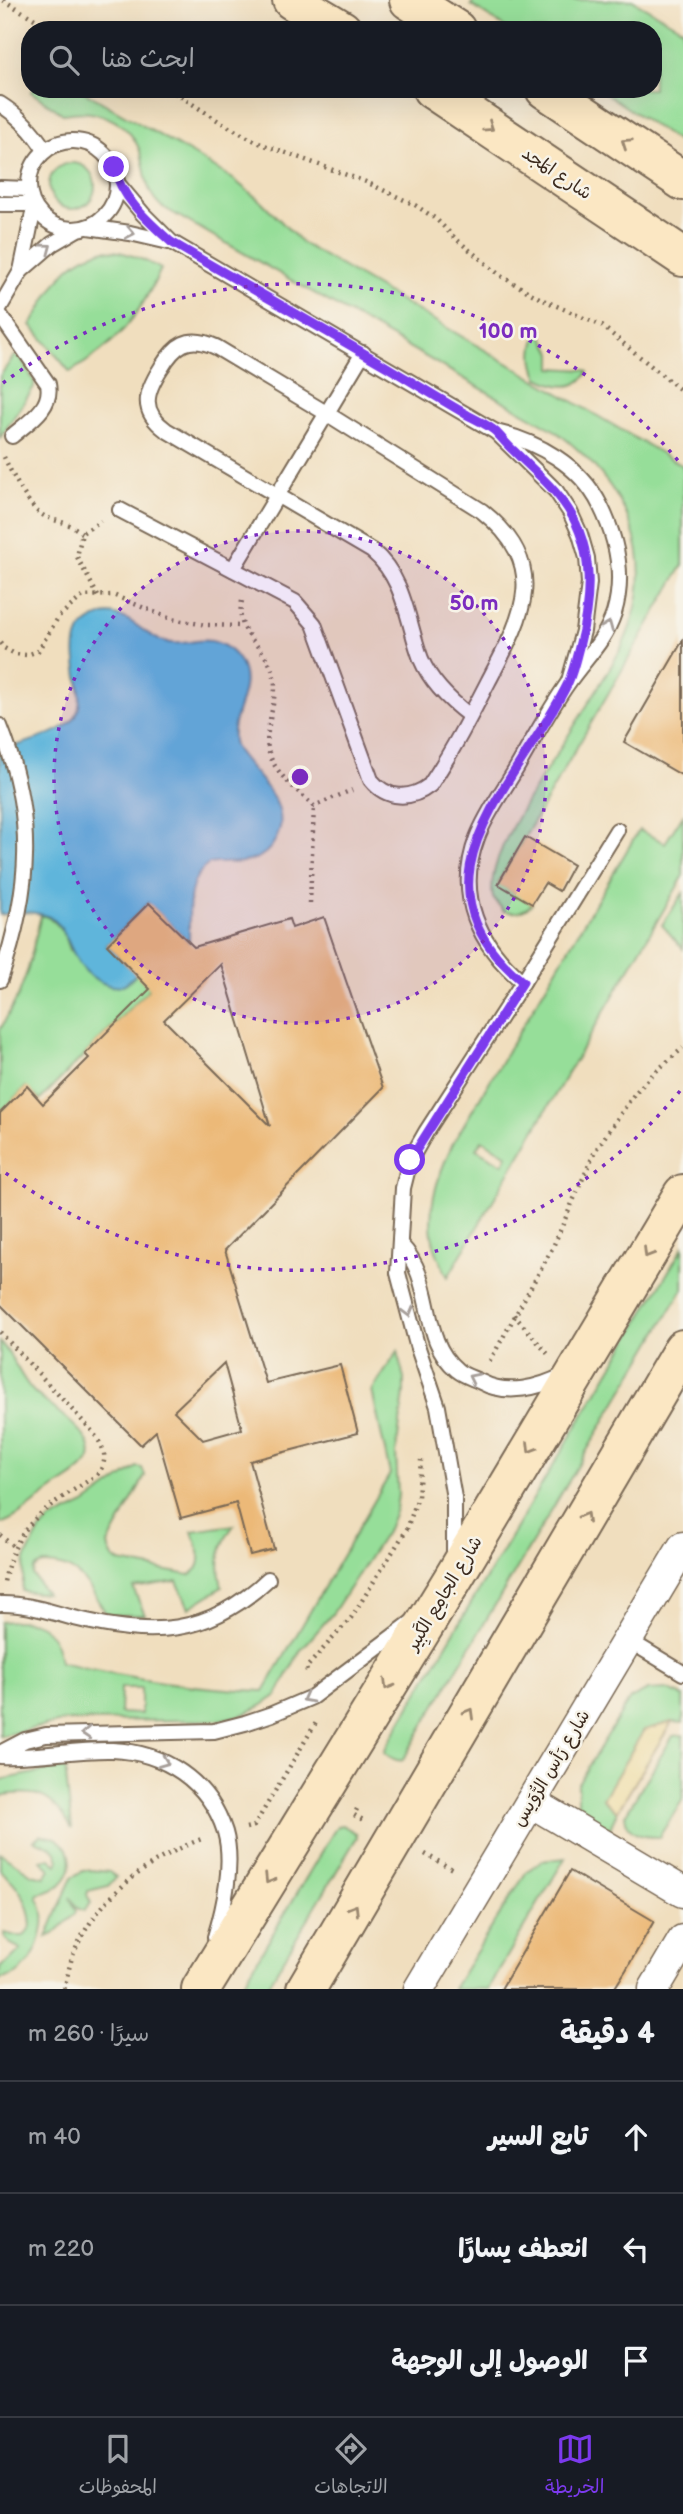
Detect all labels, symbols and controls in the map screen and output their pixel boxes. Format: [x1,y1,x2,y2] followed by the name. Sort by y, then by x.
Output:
[21,21,662,98] search box
[45,41,83,79] icon: search
[101,44,195,75] text: ابحث هنا
[481,119,494,132] one-way arrow
[621,139,634,152] one-way arrow
[517,143,595,205] street label: شارع المَجد
[98,151,129,182] route end
[124,225,136,240] one-way arrow
[39,244,52,257] one-way arrow
[479,319,537,344] text: 100 m
[450,591,498,616] text: 50 m
[600,621,614,633] one-way arrow
[288,765,312,789] centre of rings
[394,1144,425,1175] route start
[643,1246,656,1259] one-way arrow
[399,1305,414,1317] one-way arrow
[468,1373,480,1387] one-way arrow
[527,1441,540,1454] one-way arrow
[576,1512,589,1525] one-way arrow
[400,1532,489,1657] street label: شارع الجامِع الكَبِير
[383,1677,396,1690] one-way arrow
[302,1690,314,1704] one-way arrow
[508,1706,595,1831] street label: شارع رَأس الرُّوَيس
[461,1708,474,1721] one-way arrow
[80,1726,91,1741] one-way arrow
[157,1754,169,1768] one-way arrow
[265,1871,278,1884] one-way arrow
[346,1904,359,1917] one-way arrow
[560,2016,655,2052] text: 4 دقيقة
[28,2020,149,2048] text: سيرًا · 260 m
[617,2118,655,2156] icon: ahead
[488,2122,588,2153] text: تابع السير
[28,2123,81,2151] text: 40 m
[617,2230,655,2268] icon: left
[458,2234,588,2265] text: انعطف يسارًا
[28,2235,94,2263] text: 220 m
[617,2342,655,2380] icon: arrive
[391,2346,588,2377] text: الوصول إلى الوجهة
[79,2430,157,2503] tab: المحفوظات
[314,2430,388,2503] tab: الاتجاهات
[545,2430,604,2503] tab: الخريطة

